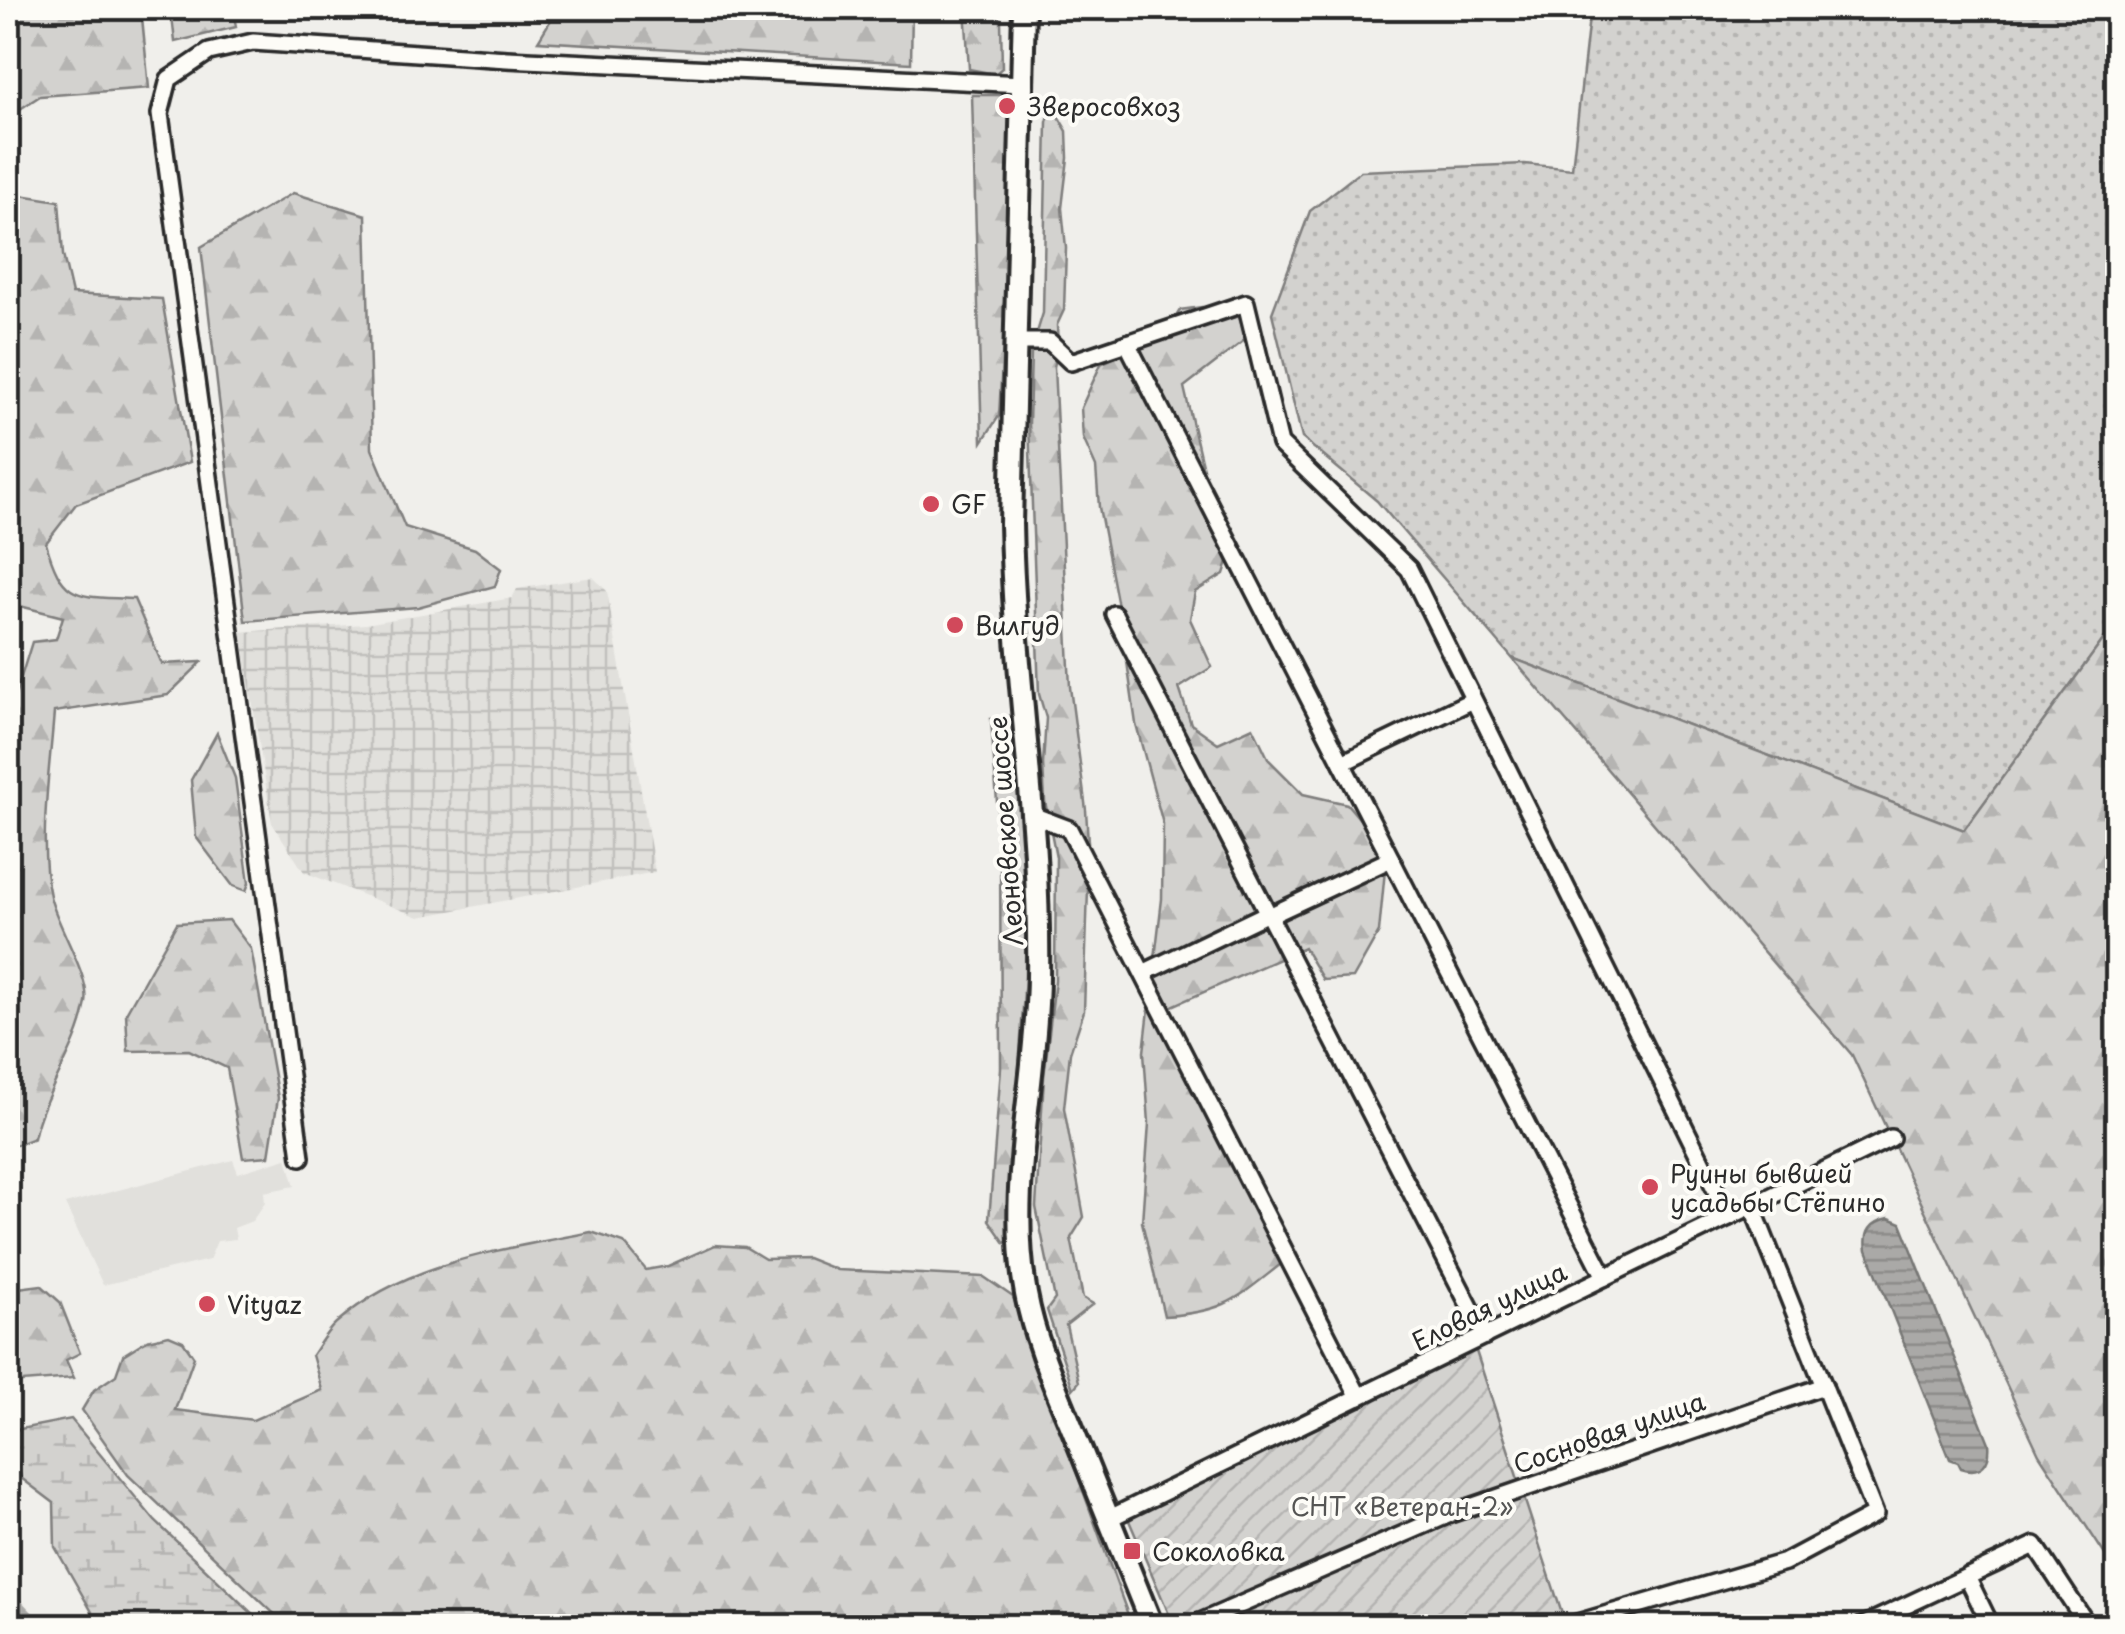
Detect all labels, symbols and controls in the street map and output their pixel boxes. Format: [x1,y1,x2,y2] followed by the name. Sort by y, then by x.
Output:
[1026,87,1181,125] place label: Зверосовхоз
[996,95,1018,117] marker: Зверосовхоз
[951,485,986,523] place label: GF
[920,493,942,515] marker: GF
[975,606,1060,644] place label: Вилгуд
[944,614,966,636] marker: Вилгуд
[978,715,1032,947] street label: Леоновское шоссе
[1670,1154,1885,1221] place label: Руины бывшей усадьбы Стёпино
[1639,1176,1661,1198] marker: Руины бывшей усадьбы Стёпино
[1405,1252,1573,1360] street label: Еловая улица
[227,1285,302,1323] place label: Vityaz
[196,1293,218,1315] marker: Vityaz
[1508,1381,1710,1483] street label: Сосновая улица
[1291,1487,1513,1525] park label: СНТ «Ветеран-2»
[1152,1532,1285,1570] place label: Соколовка
[1121,1540,1143,1562] marker: Соколовка

